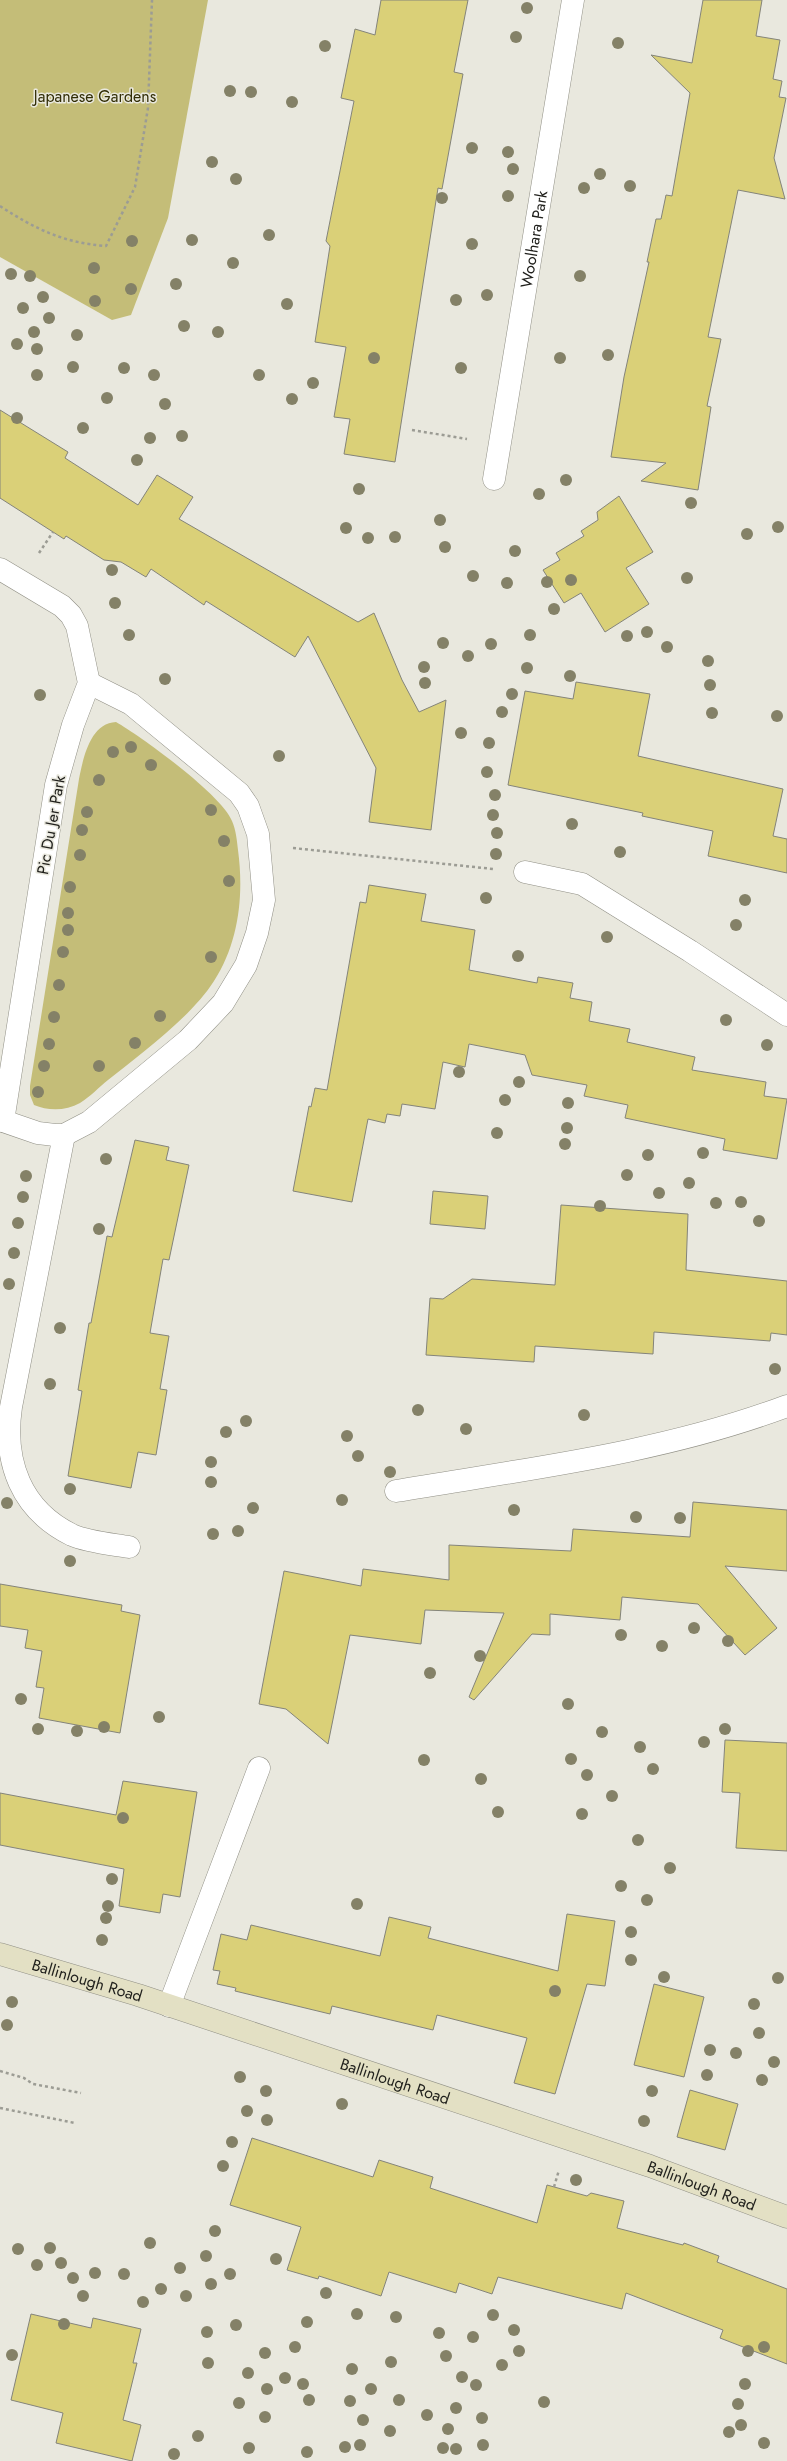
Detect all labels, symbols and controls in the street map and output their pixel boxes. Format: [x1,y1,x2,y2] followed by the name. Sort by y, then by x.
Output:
[32,85,156,108] park label: Japanese Gardens
[514,188,553,290] street label: Woolhara Park
[31,773,71,876] street label: Pic Du Jer Park
[29,1953,145,2007] street label: Ballinlough Road
[337,2052,453,2110] street label: Ballinlough Road
[644,2155,759,2216] street label: Ballinlough Road

